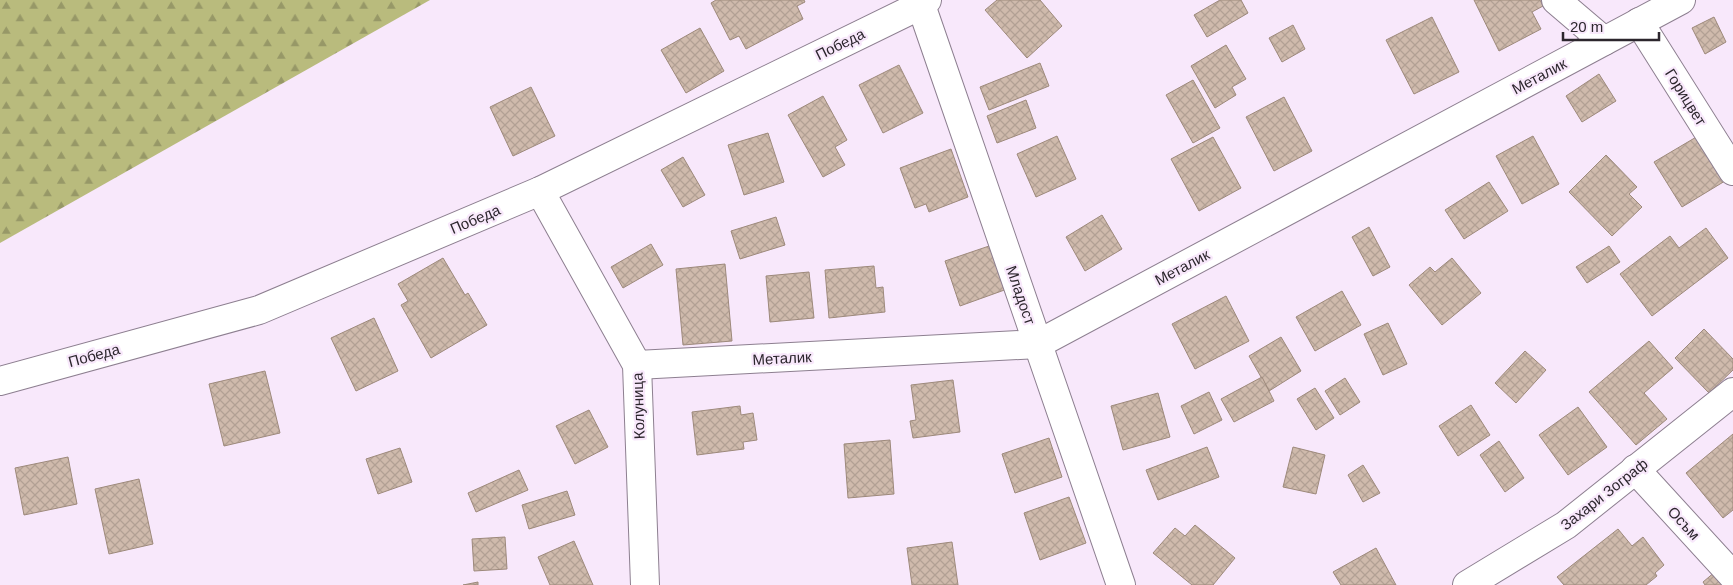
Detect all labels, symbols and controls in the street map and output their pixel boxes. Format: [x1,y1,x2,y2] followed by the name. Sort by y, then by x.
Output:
[1563,10,1659,42] scale bar
[1570,18,1603,35] text: 20 m
[813,25,868,63] street label: Победа
[1509,54,1570,97] street label: Металик
[1662,66,1710,128] street label: Горицвет
[447,201,503,237] street label: Победа
[1152,245,1213,288] street label: Металик
[1003,263,1039,327] street label: Младост
[66,340,122,370] street label: Победа
[752,348,812,368] street label: Металик
[628,372,648,440] street label: Колуница
[1557,455,1651,533] street label: Захари Зограф
[1665,503,1703,543] street label: Осъм

